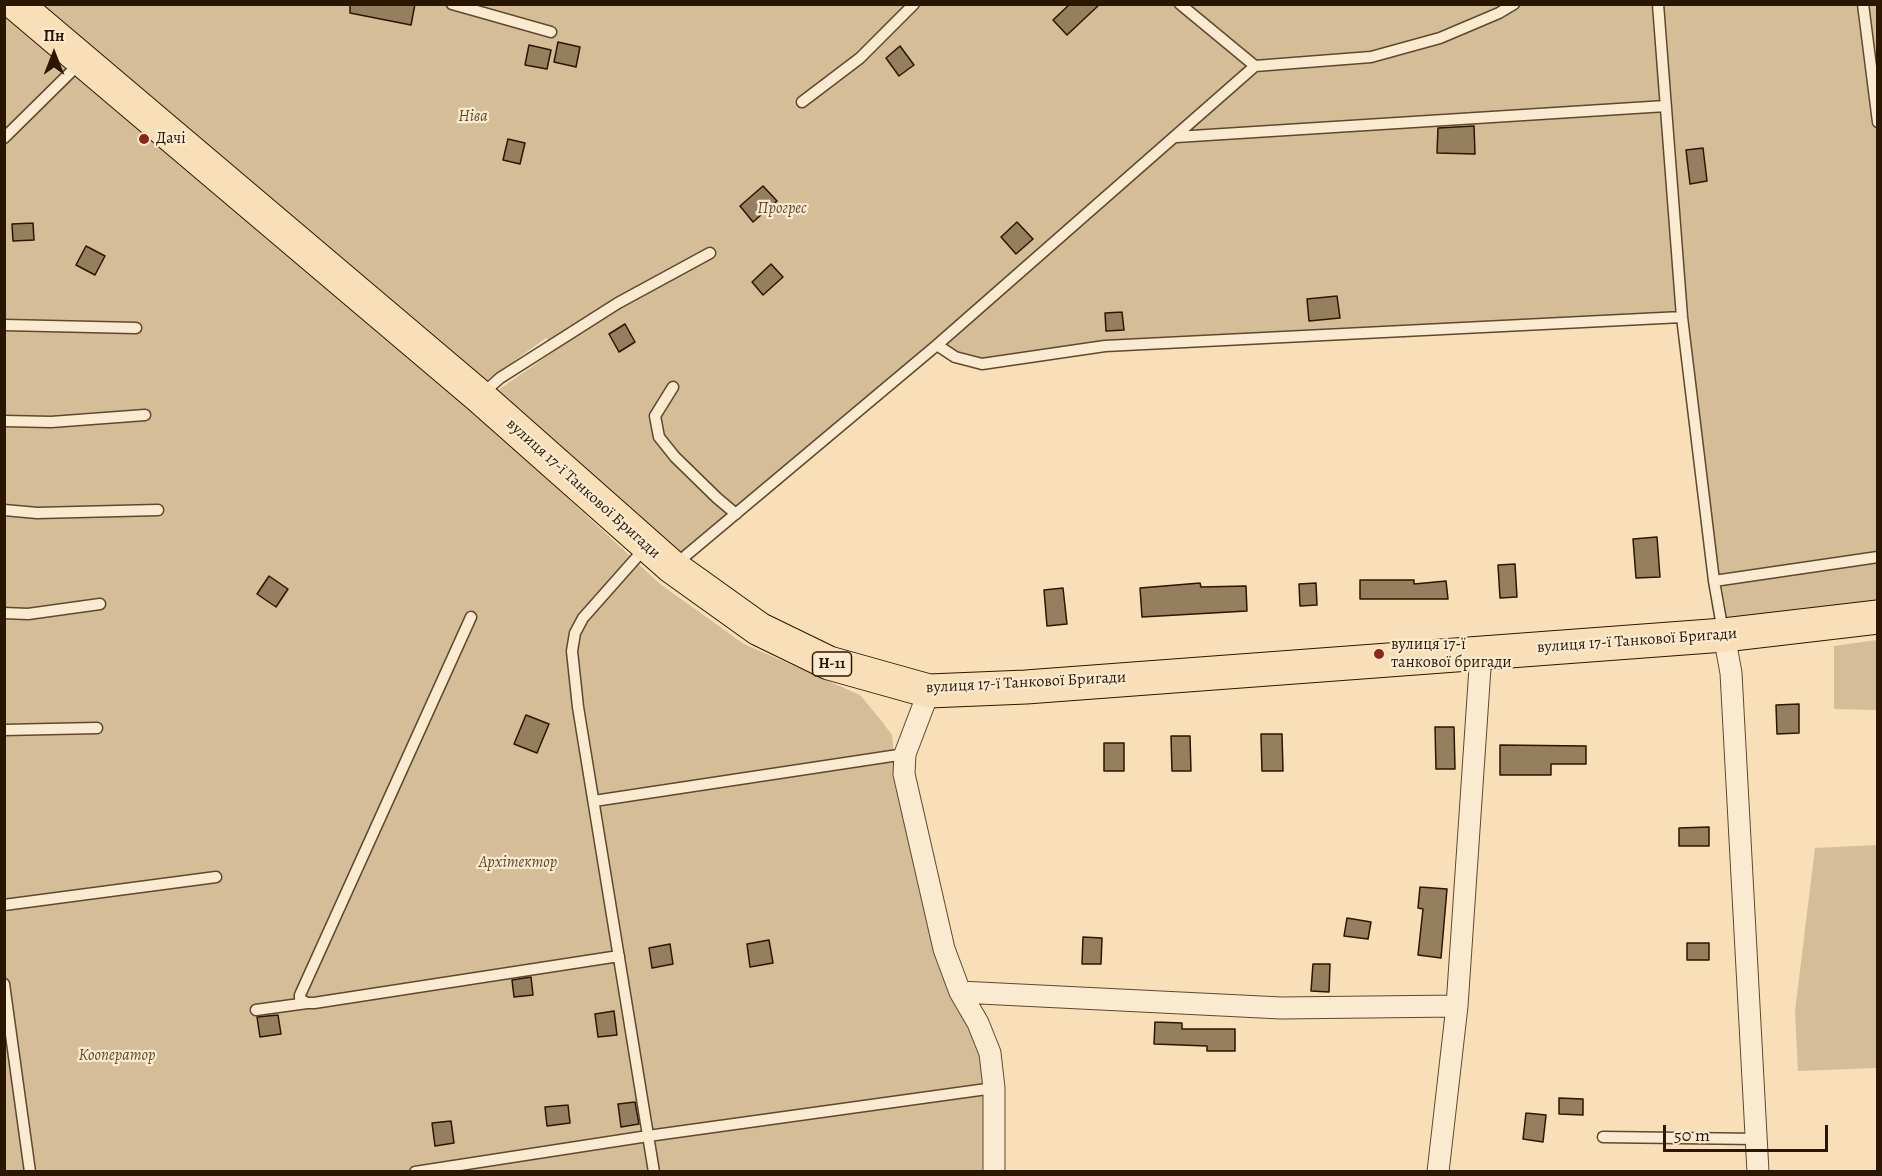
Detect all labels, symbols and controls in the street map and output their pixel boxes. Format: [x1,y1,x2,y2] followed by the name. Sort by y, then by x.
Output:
[24,24,84,84] north arrow
[44,25,64,47] text: Пн
[458,107,488,127] park label: Ніва
[156,129,186,149] place label: Дачі
[137,132,151,146] marker: Дачі
[757,199,807,219] park label: Прогрес
[502,415,664,563] street label: вулиця 17-ї Танкової Бригади
[1536,624,1738,658] street label: вулиця 17-ї Танкової Бригади
[1391,635,1512,673] place label: вулиця 17-ї танкової бригади
[1372,647,1386,661] marker: вулиця 17-ї танкової бригади
[812,652,852,676] road number: Н-11
[925,668,1127,698] street label: вулиця 17-ї Танкової Бригади
[479,853,557,873] park label: Архітектор
[79,1046,155,1066] park label: Кооператор
[1666,1113,1831,1151] scale bar
[1674,1123,1710,1147] text: 50 m

